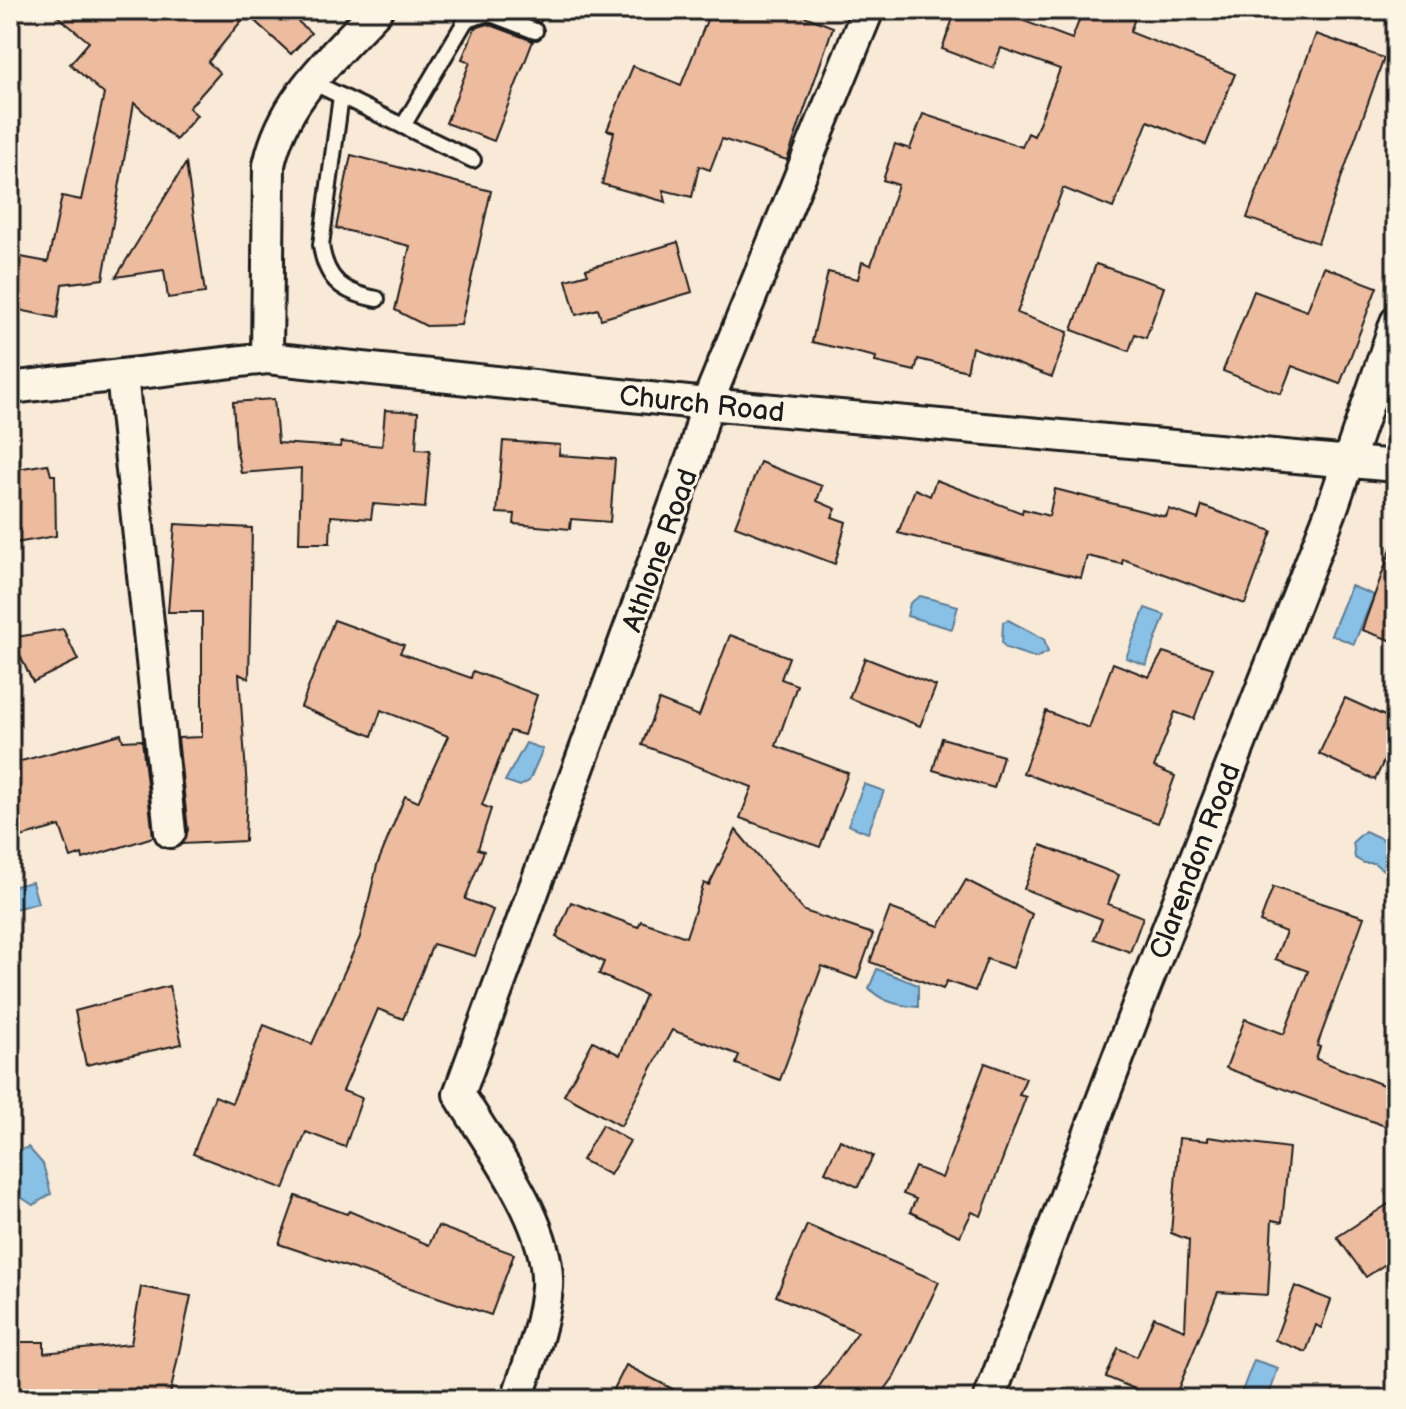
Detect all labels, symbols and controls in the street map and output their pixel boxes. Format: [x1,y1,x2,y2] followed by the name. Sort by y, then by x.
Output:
[618,379,786,430] street label: Church Road
[616,465,705,636] street label: Athlone Road
[1143,759,1248,964] street label: Clarendon Road

